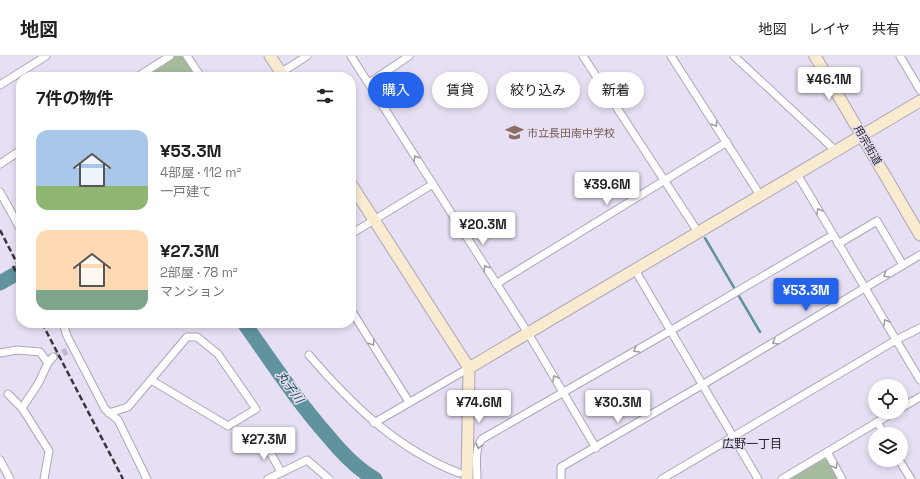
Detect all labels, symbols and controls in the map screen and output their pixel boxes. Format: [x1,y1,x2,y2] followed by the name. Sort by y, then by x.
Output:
[20,17,58,42] text: 地図
[758,20,786,38] text: 地図
[808,20,850,38] text: レイヤ
[872,20,900,38] text: 共有
[796,67,862,101] pin: ¥46.1M
[807,71,851,88] text: ¥46.1M
[368,72,424,108] chip: 購入
[432,72,488,108] chip: 賃貸
[496,72,580,108] chip: 絞り込み
[588,72,644,108] chip: 新着
[314,85,336,107] icon: filters
[36,87,113,109] text: 7件の物件
[710,120,718,127] one-way arrow
[851,122,885,168] street label: 用宗街道
[504,123,524,143] school or university icon: 市立長田南中学校
[527,126,615,140] place label: 市立長田南中学校
[160,140,221,162] text: ¥53.3M
[68,146,116,194] icon: home
[413,155,421,162] one-way arrow
[160,164,241,181] text: 4部屋 · 112 m²
[574,172,640,206] pin: ¥39.6M
[583,176,631,193] text: ¥39.6M
[160,183,212,200] text: 一戸建て
[816,208,824,215] one-way arrow
[450,212,516,246] pin: ¥20.3M
[459,216,507,233] text: ¥20.3M
[160,240,219,262] text: ¥27.3M
[68,246,116,294] icon: home
[160,264,238,281] text: 2部屋 · 78 m²
[483,265,491,272] one-way arrow
[883,270,890,277] one-way arrow
[773,278,839,312] pin: ¥53.3M
[782,282,830,299] text: ¥53.3M
[160,283,225,300] text: マンション
[883,319,890,326] one-way arrow
[772,337,779,344] one-way arrow
[367,339,375,346] one-way arrow
[633,346,640,353] one-way arrow
[273,368,308,408] water label: 丸子川
[552,375,560,382] one-way arrow
[868,379,908,467] map controls
[868,379,908,419] button: locate
[446,390,512,424] pin: ¥74.6M
[585,390,651,424] pin: ¥30.3M
[456,394,502,411] text: ¥74.6M
[594,394,642,411] text: ¥30.3M
[231,427,297,461] pin: ¥27.3M
[868,427,908,467] button: layers
[241,431,287,448] text: ¥27.3M
[722,436,782,452] district label: 広野一丁目
[476,443,484,450] one-way arrow
[830,462,837,469] one-way arrow

